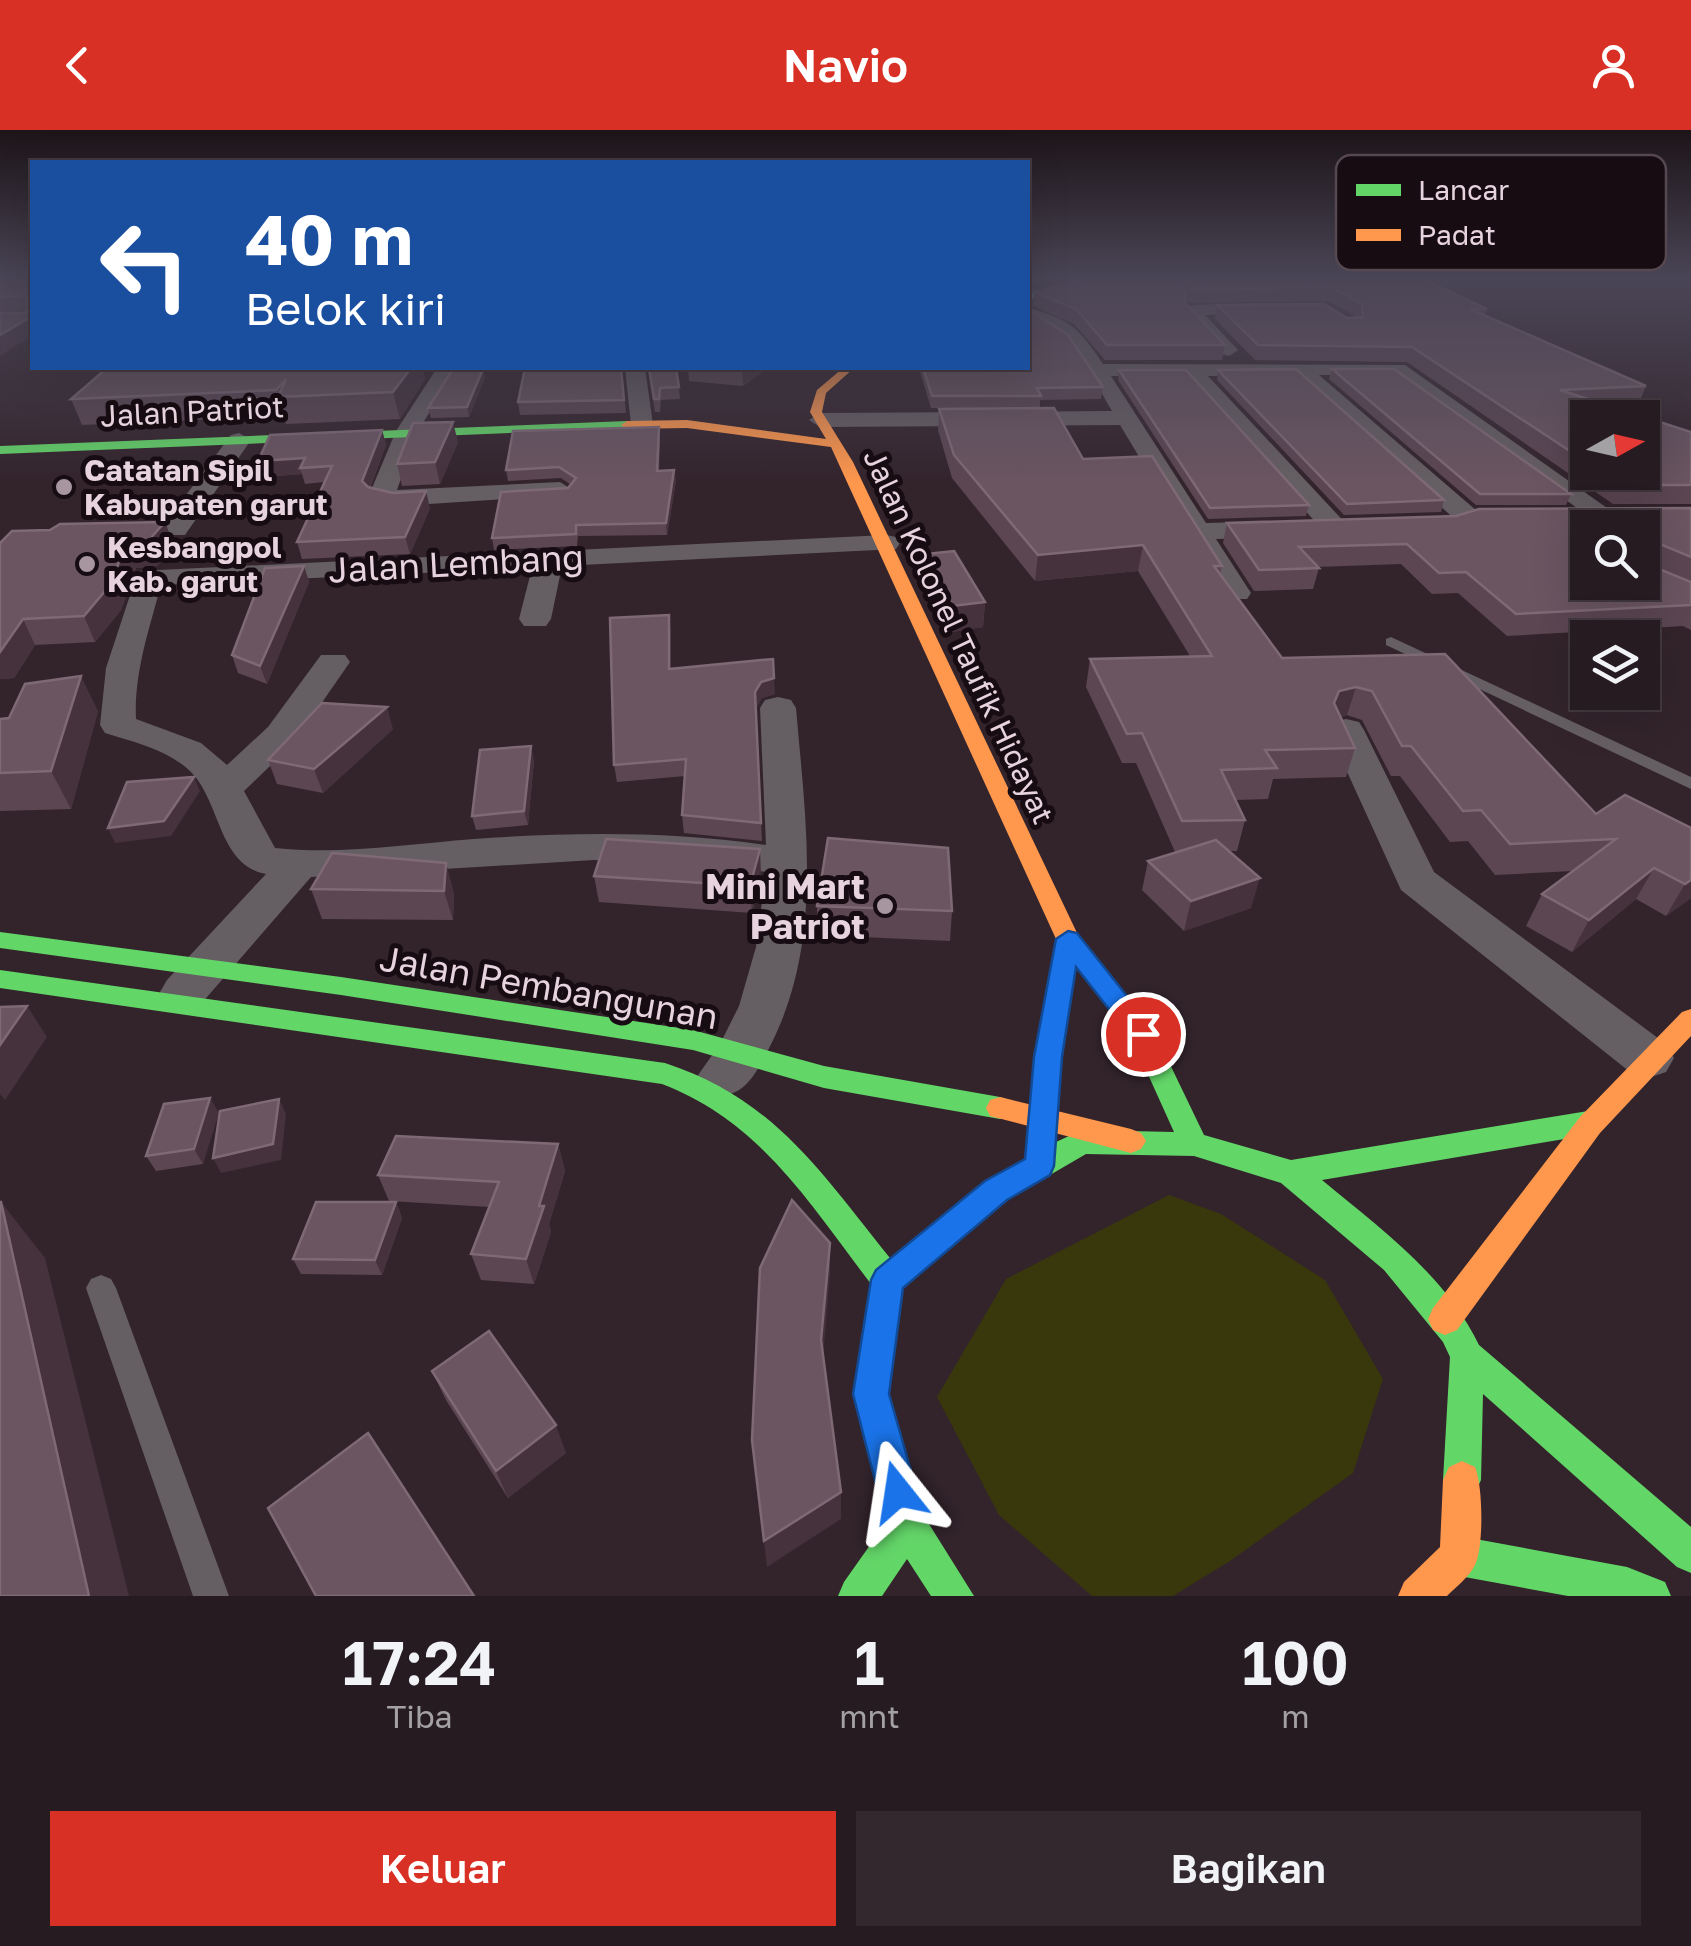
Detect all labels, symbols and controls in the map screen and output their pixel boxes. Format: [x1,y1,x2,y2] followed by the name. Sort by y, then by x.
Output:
[50,38,105,93] icon: back
[783,38,908,92] text: Navio
[1586,38,1641,93] icon: person
[1336,155,1666,270] legend
[1418,173,1509,206] text: Lancar
[245,196,413,280] text: 40 m
[80,200,210,330] icon: left
[1418,218,1496,251] text: Padat
[245,281,446,335] text: Belok kiri
[99,388,285,434] street label: Jalan Patriot
[1570,400,1660,490] north arrow
[1570,400,1660,710] map controls
[856,443,1062,829] street label: Jalan Kolonel Taufik Hidayat
[84,452,328,522] place label: Catatan Sipil Kabupaten garut
[53,476,75,498] marker: Catatan Sipil Kabupaten garut
[1570,510,1660,600] button: search
[107,529,282,599] place label: Kesbangpol Kab. garut
[327,535,585,591] street label: Jalan Lembang
[76,553,98,575] marker: Kesbangpol Kab. garut
[1570,620,1660,710] button: layers
[705,865,865,947] place label: Mini Mart Patriot
[874,895,896,917] marker: Mini Mart Patriot
[377,937,721,1037] street label: Jalan Pembangunan
[1101,992,1186,1077] pin
[1116,1007,1171,1062] icon: arrive
[846,1440,950,1544] position arrow
[342,1626,497,1698] text: 17:24
[854,1626,885,1698] text: 1
[1242,1626,1349,1698] text: 100
[387,1697,453,1735] text: Tiba
[839,1697,900,1735] text: mnt
[1281,1697,1310,1735] text: m
[50,1811,836,1926] button: Keluar
[856,1811,1641,1926] button: Bagikan

